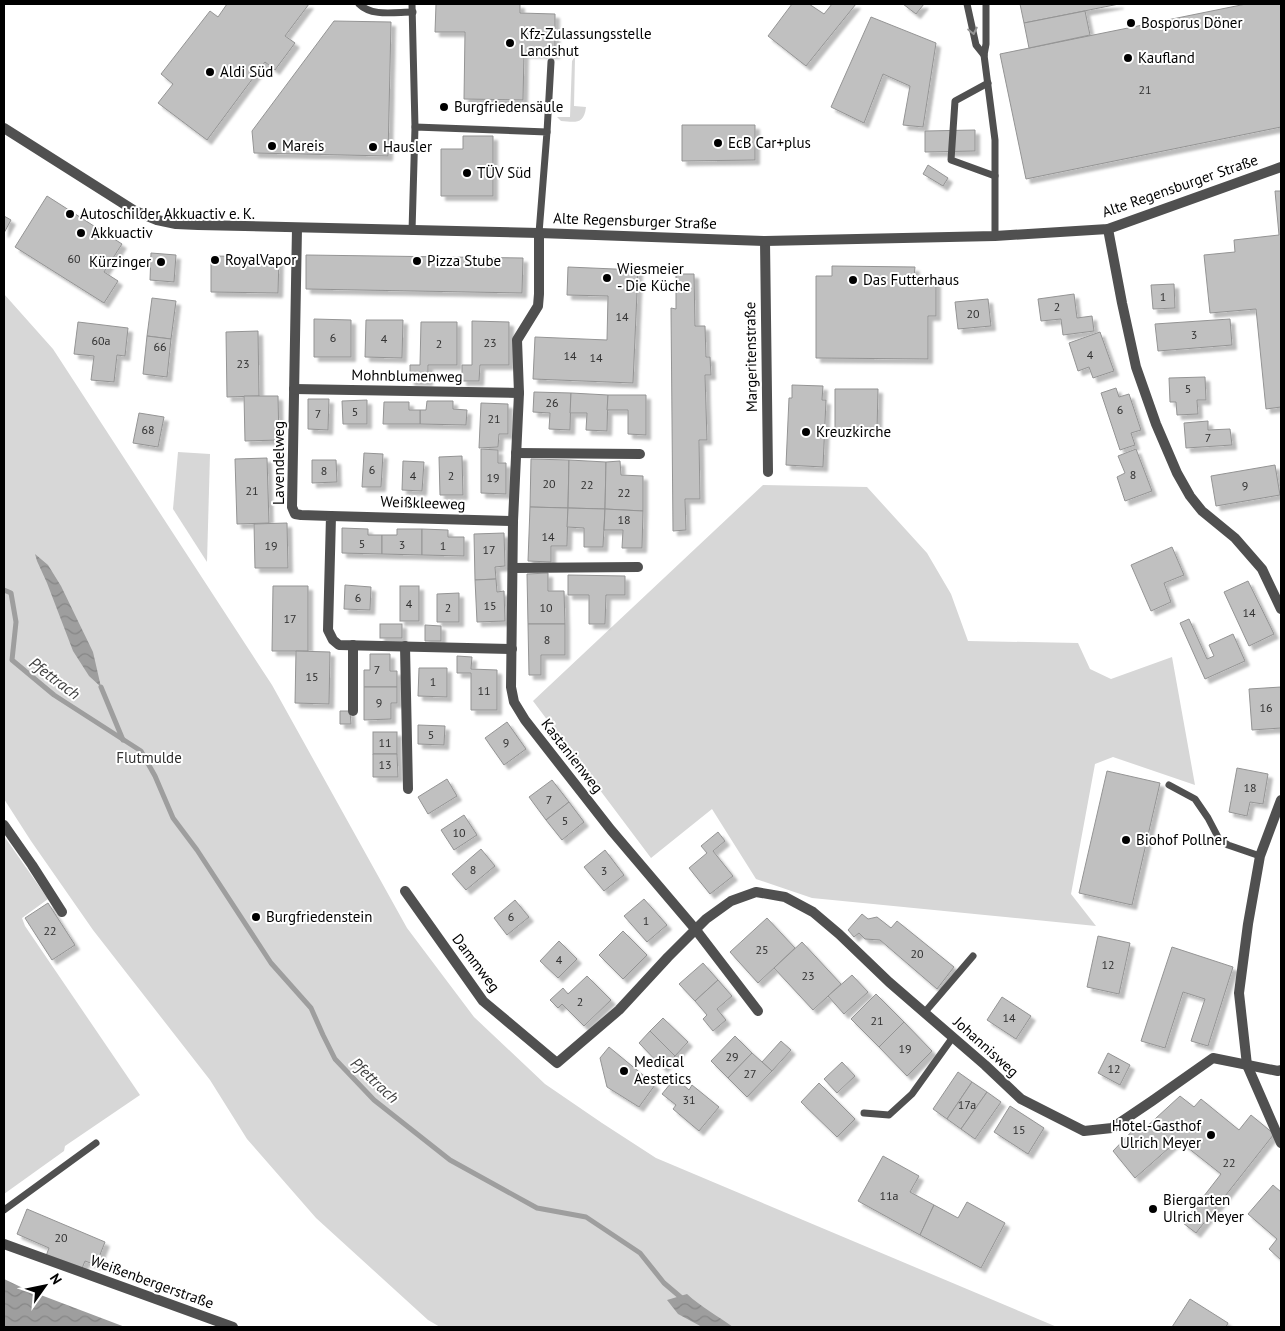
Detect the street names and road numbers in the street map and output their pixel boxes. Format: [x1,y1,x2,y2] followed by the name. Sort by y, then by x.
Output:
[1099,150,1260,221] street label: Alte Regensburger Straße
[553,208,717,233] street label: Alte Regensburger Straße
[740,302,761,412] street label: Margeritenstraße
[351,365,463,386] street label: Mohnblumenweg
[269,421,288,505] street label: Lavendelweg
[380,492,466,513] street label: Weißkleeweg
[537,715,607,797] street label: Kastanienweg
[448,930,504,996] street label: Dammweg
[949,1012,1023,1081] street label: Johannisweg
[88,1250,217,1313] street label: Weißenbergerstraße

